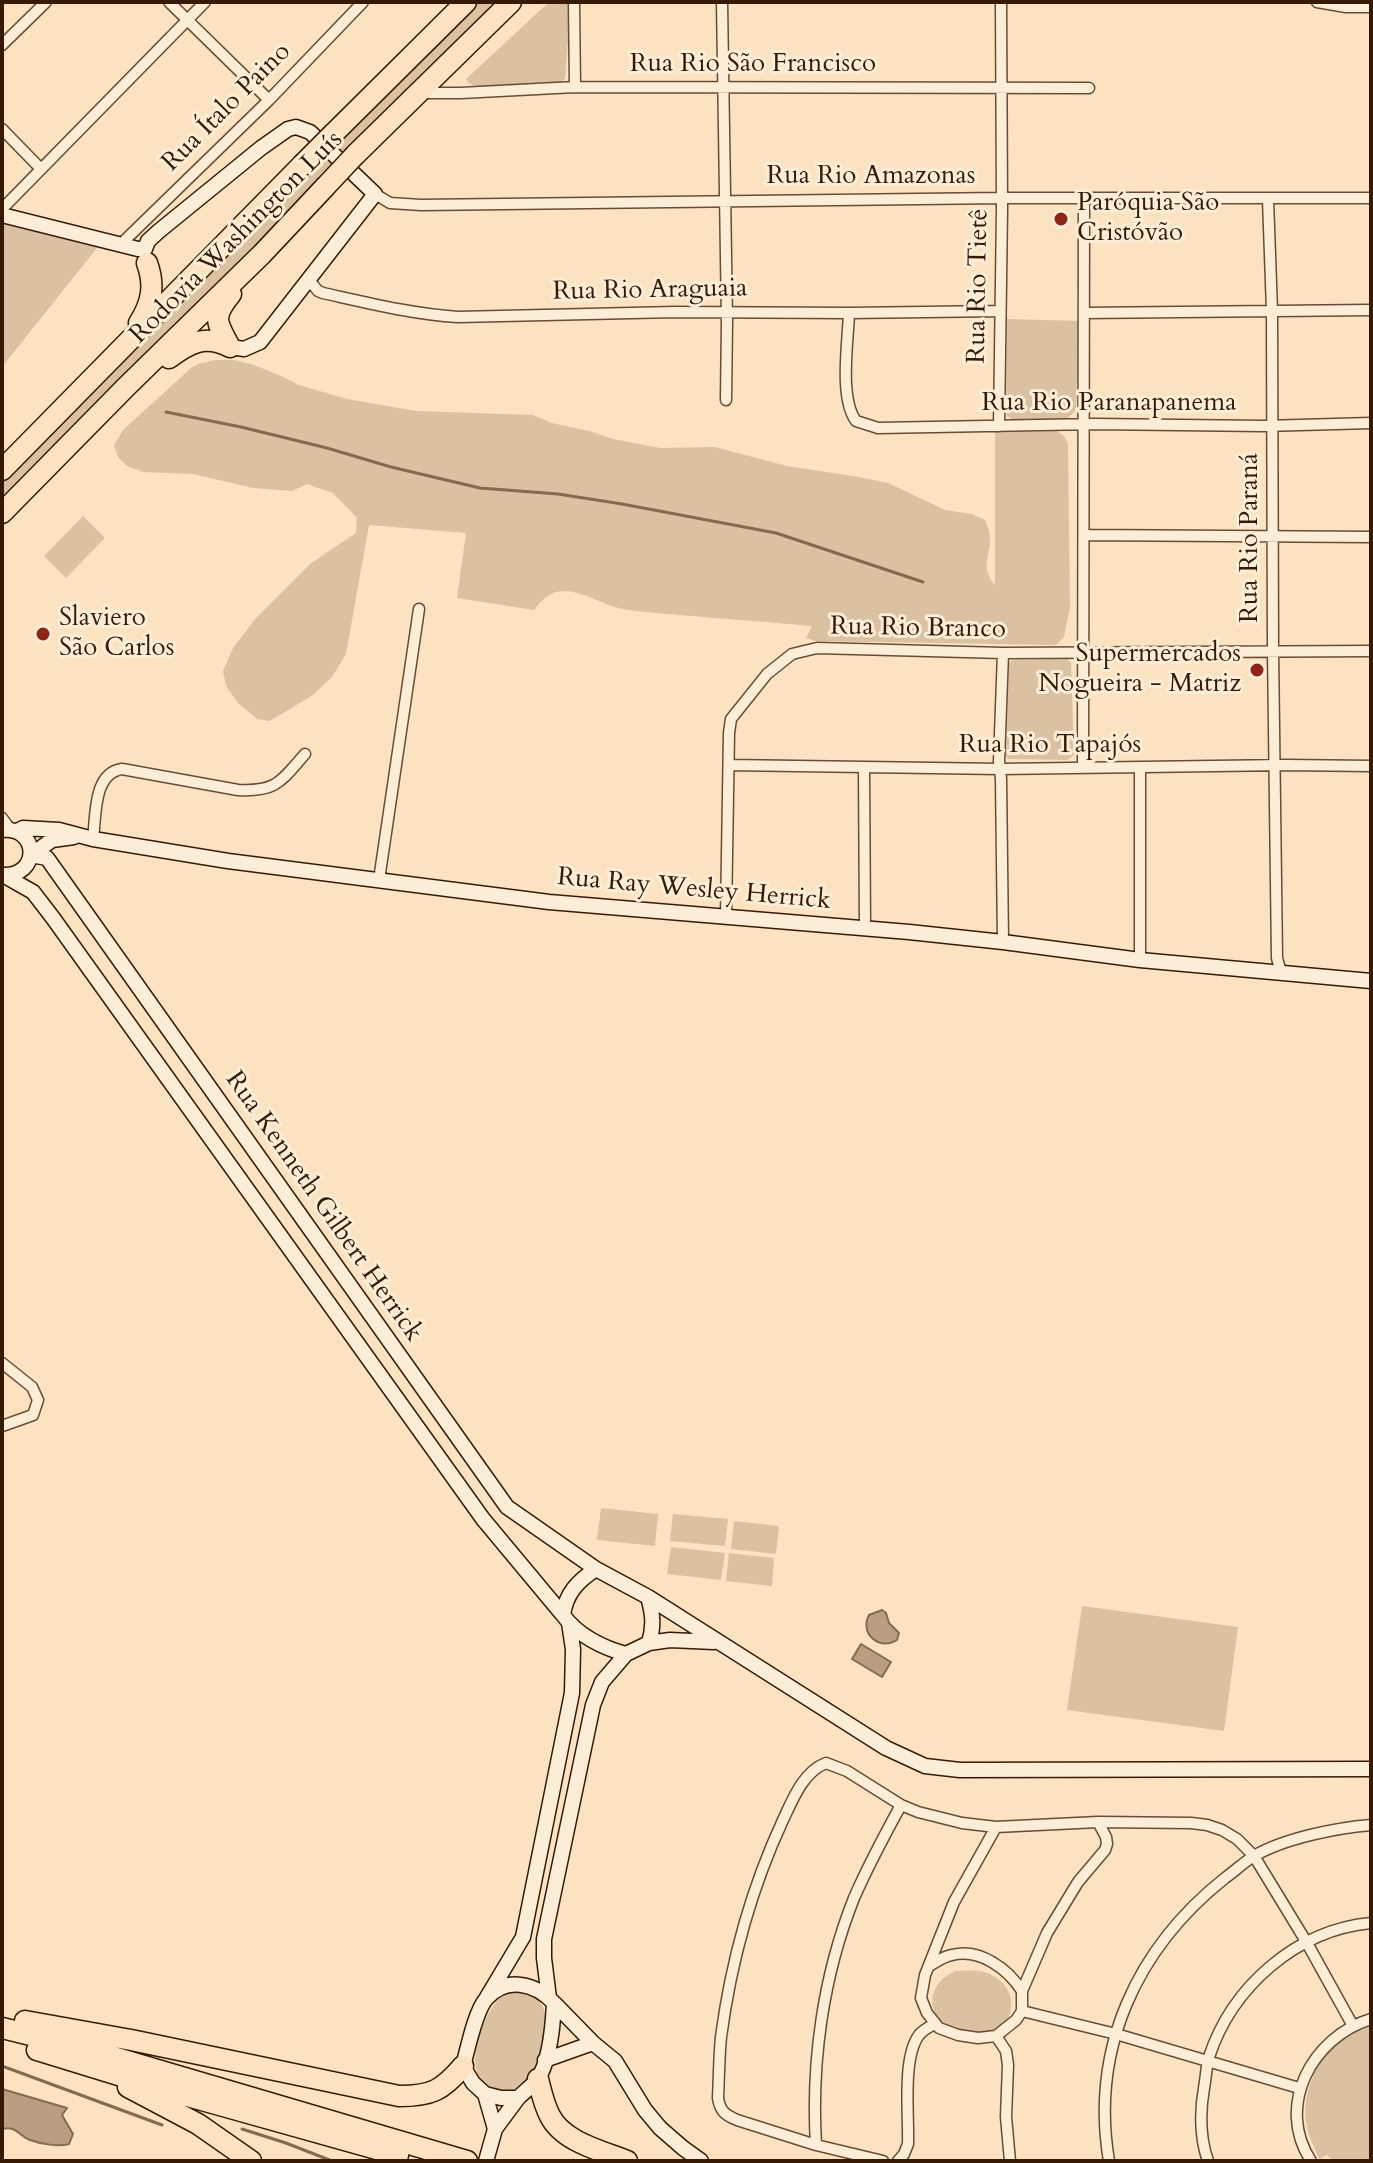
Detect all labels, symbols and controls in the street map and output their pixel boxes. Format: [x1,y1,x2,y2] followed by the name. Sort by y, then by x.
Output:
[156,37,298,179] street label: Rua Ítalo Paino
[630,49,876,81] street label: Rua Rio São Francisco
[124,125,350,351] street label: Rodovia Washington Luís
[767,161,975,193] street label: Rua Rio Amazonas
[1077,188,1219,250] place label: Paróquia São Cristóvão
[962,208,996,364] street label: Rua Rio Tietê
[1052,210,1070,228] marker: Paróquia São Cristóvão
[552,274,748,308] street label: Rua Rio Araguaia
[981,388,1237,420] street label: Rua Rio Paranapanema
[1235,453,1267,623] street label: Rua Rio Paraná
[59,603,174,664] place label: Slaviero São Carlos
[830,612,1006,646] street label: Rua Rio Branco
[34,625,52,643] marker: Slaviero São Carlos
[1038,639,1241,700] place label: Supermercados Nogueira - Matriz
[1248,661,1266,679] marker: Supermercados Nogueira - Matriz
[959,730,1141,762] street label: Rua Rio Tapajós
[556,863,832,917] street label: Rua Ray Wesley Herrick
[218,1066,428,1348] street label: Rua Kenneth Gilbert Herrick

